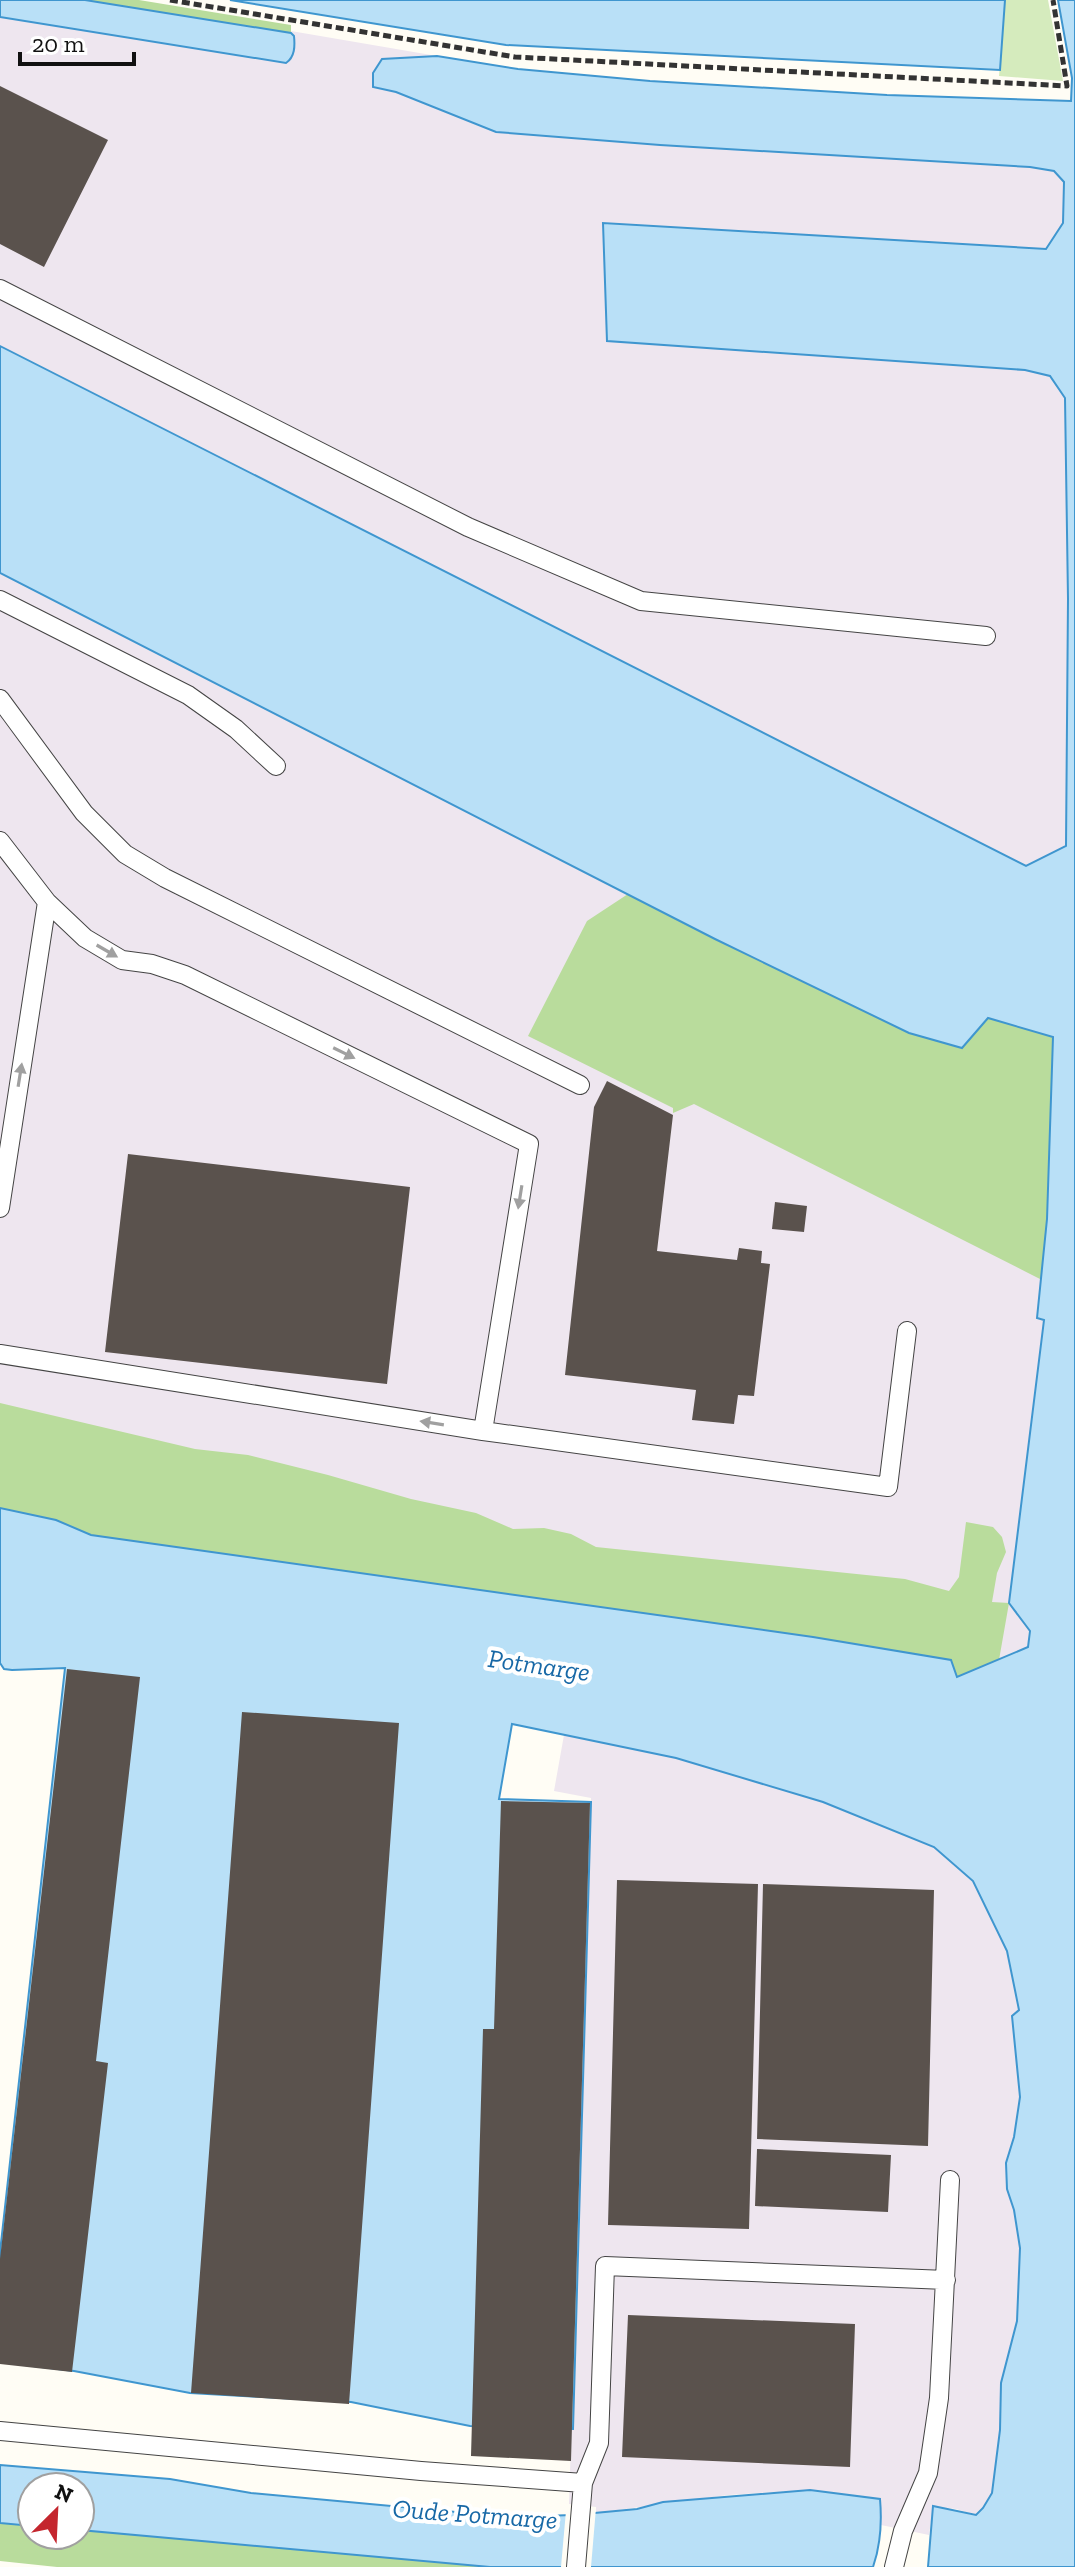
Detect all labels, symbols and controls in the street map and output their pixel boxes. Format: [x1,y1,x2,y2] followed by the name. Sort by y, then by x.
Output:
[20,16,134,66] scale bar
[32,29,85,58] text: 20 m
[96,944,118,958] one-way arrow
[332,1046,356,1060] one-way arrow
[14,1063,27,1088] one-way arrow
[514,1185,526,1210] one-way arrow
[419,1416,444,1428] one-way arrow
[486,1642,592,1688] water label: Potmarge
[16,2471,96,2551] north arrow
[51,2477,77,2509] text: N
[392,2492,558,2536] water label: Oude Potmarge

